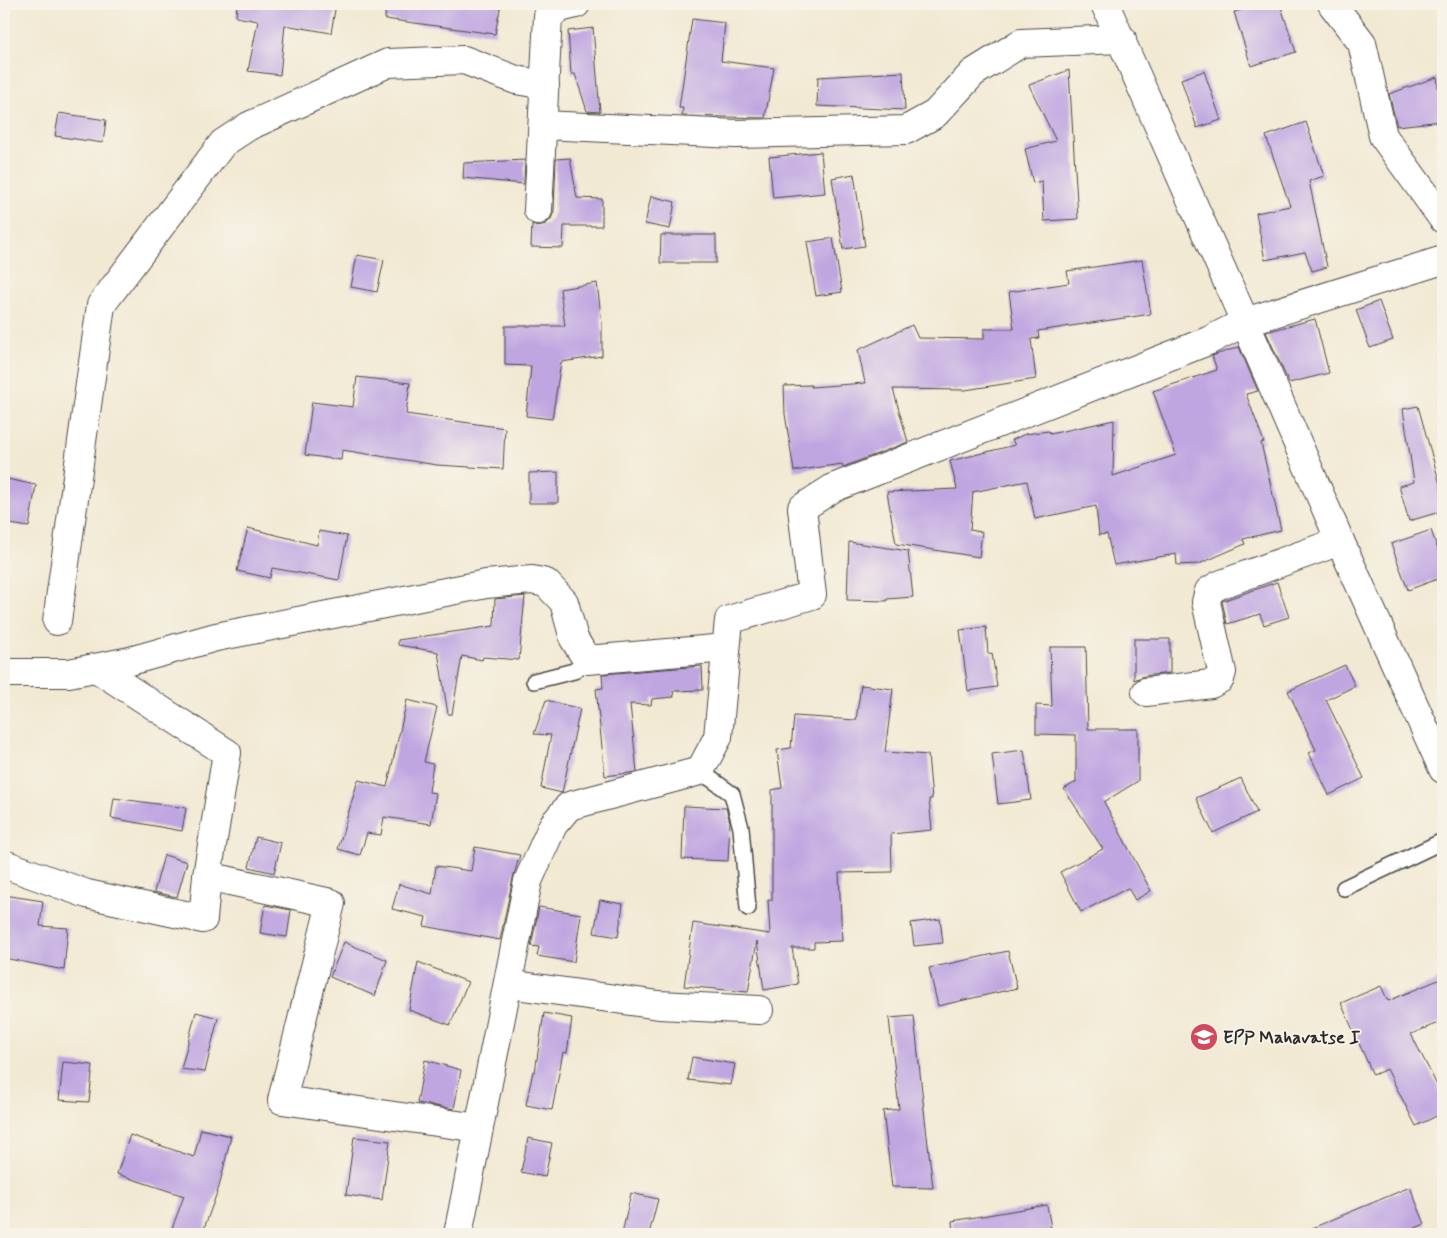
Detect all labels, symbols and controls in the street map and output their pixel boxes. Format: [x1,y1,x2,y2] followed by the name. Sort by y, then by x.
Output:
[1189,1022,1219,1052] school or university icon: EPP Mahavatse I
[1223,1026,1361,1050] place label: EPP Mahavatse I

